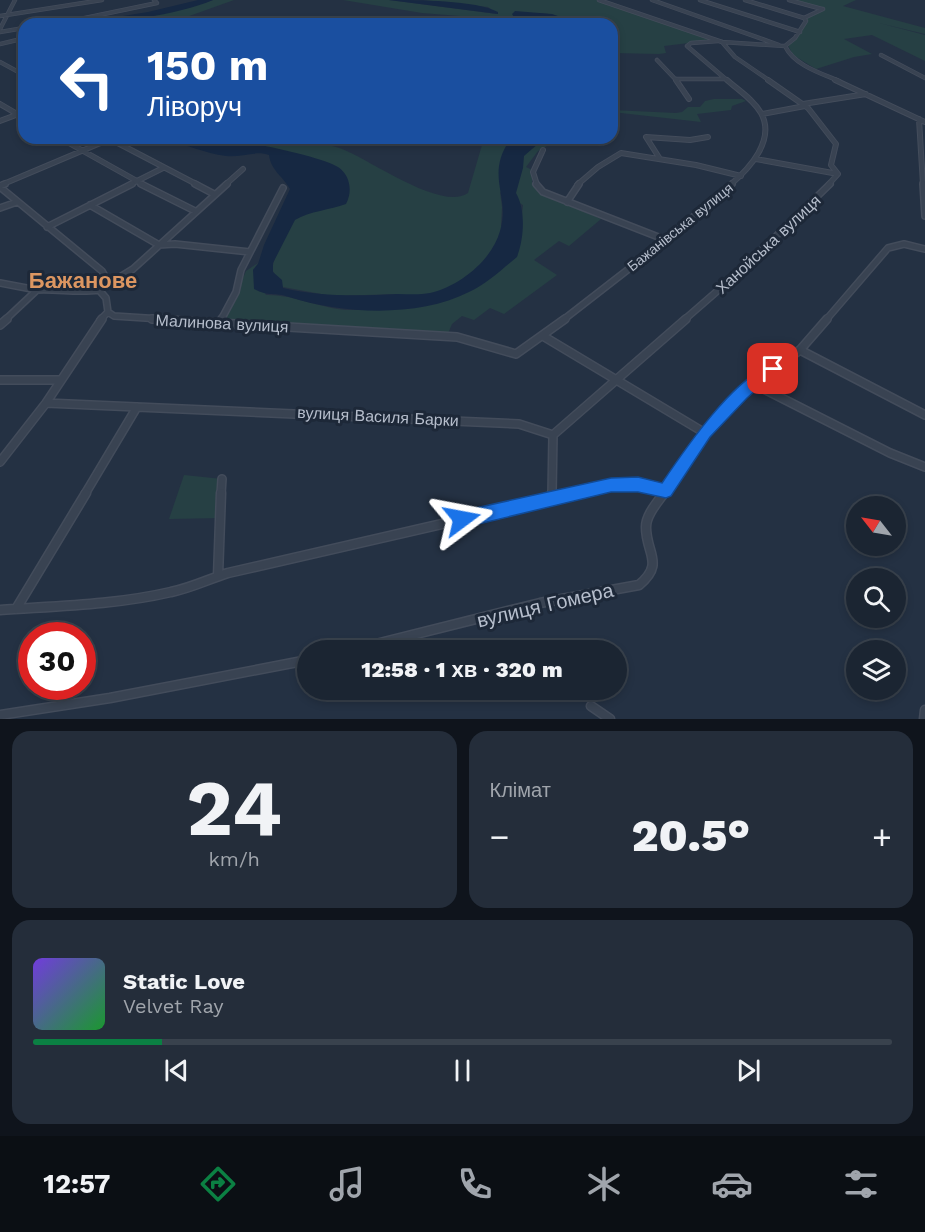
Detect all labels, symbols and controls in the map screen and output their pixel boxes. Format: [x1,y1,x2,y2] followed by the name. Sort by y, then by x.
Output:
[147,41,268,90] text: 150 m
[48,42,126,120] icon: left
[147,91,242,123] text: Ліворуч
[624,180,736,274] street label: Бажанівська вулиця
[712,191,825,298] street label: Ханойська вулиця
[29,268,137,293] district label: Бажанове
[155,311,289,336] street label: Малинова вулиця
[747,343,798,394] pin
[756,352,789,385] icon: arrive
[297,403,459,430] street label: вулиця Василя Барки
[430,487,494,551] position arrow
[846,496,906,556] north arrow
[846,496,906,700] map controls
[846,568,906,628] button: search
[474,577,616,632] street label: вулиця Гомера
[18,622,96,700] speed limit sign: 30
[846,640,906,700] button: layers
[361,657,563,682] text: 12:58 · 1 хв · 320 m
[186,762,282,854] text: 24
[490,778,551,802] text: Клімат
[631,809,750,862] text: 20.5°
[490,817,509,856] text: −
[872,817,892,856] text: +
[208,847,260,871] text: km/h
[123,969,245,994] text: Static Love
[123,994,224,1018] text: Velvet Ray
[160,1054,193,1087] icon: previous
[446,1054,479,1087] icon: pause
[732,1054,765,1087] icon: next
[197,1163,239,1205] icon: directions
[326,1163,368,1205] icon: music
[454,1163,496,1205] icon: phone
[583,1163,625,1205] icon: climate
[711,1163,753,1205] icon: car
[840,1163,882,1205] icon: filters
[43,1168,111,1200] text: 12:57

